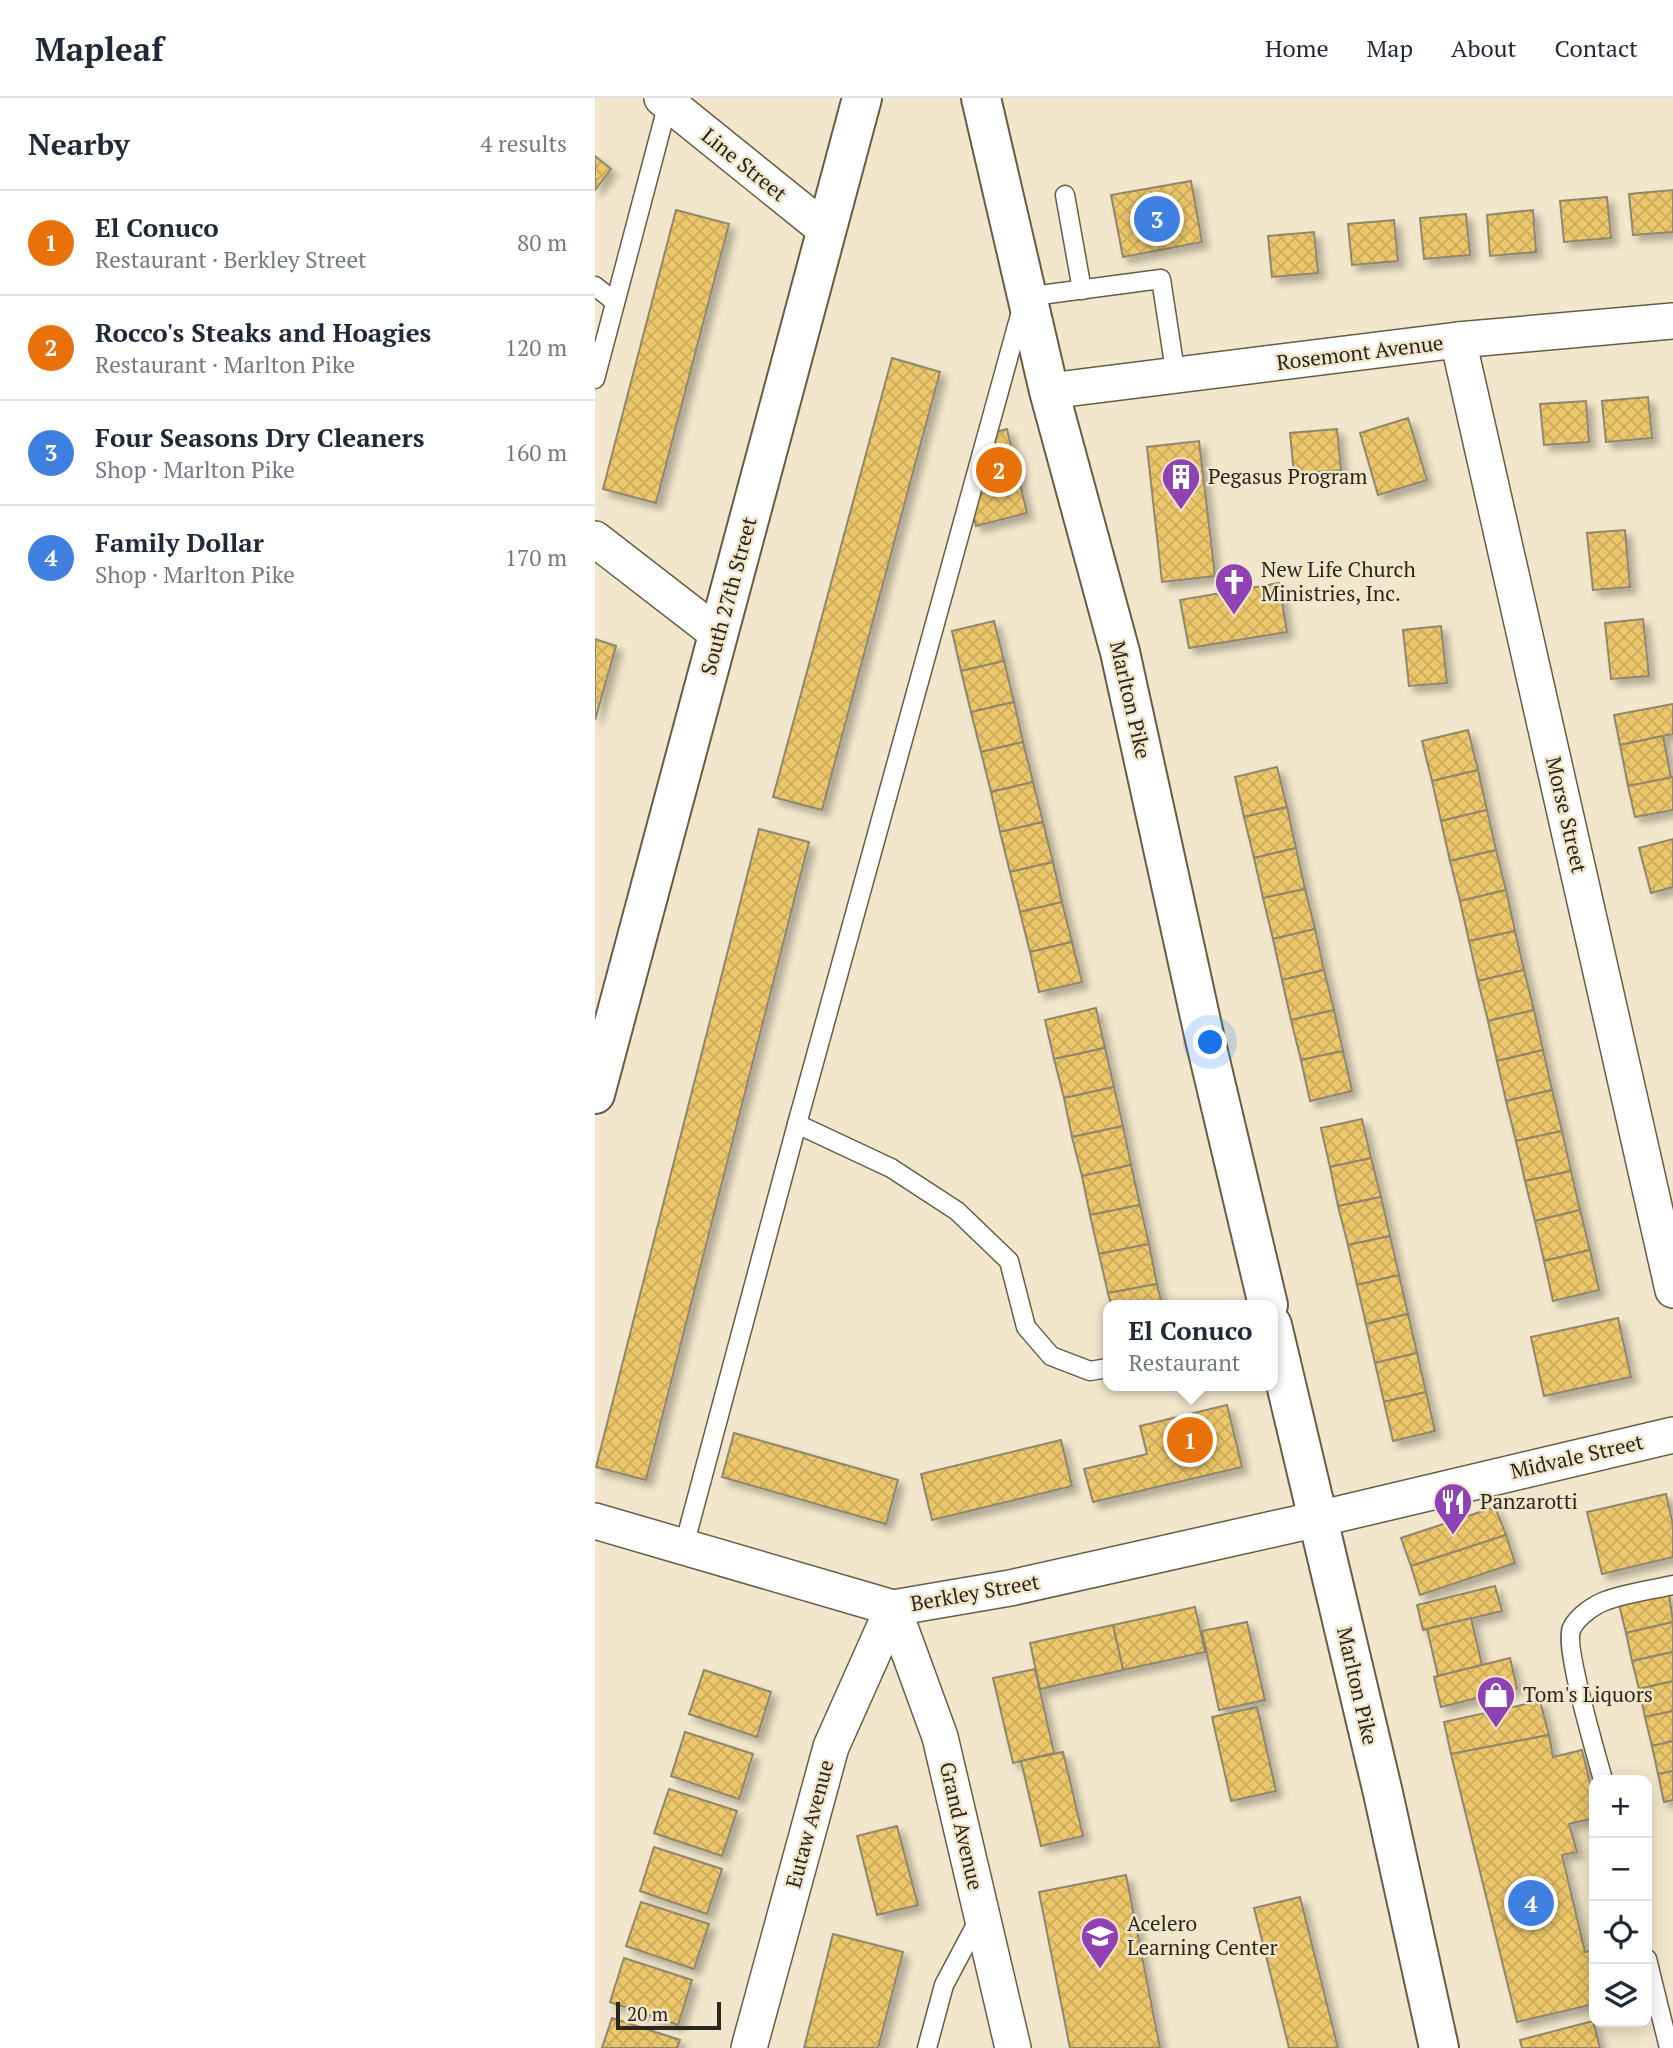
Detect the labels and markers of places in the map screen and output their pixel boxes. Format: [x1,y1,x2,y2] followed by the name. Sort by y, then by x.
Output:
[1134,193,1180,245] pin: 3
[976,444,1022,496] pin: 2
[1160,456,1202,511] building icon: Pegasus Program
[1208,462,1367,490] place label: Pegasus Program
[1261,555,1416,607] place label: New Life Church Ministries, Inc.
[1213,561,1255,616] church icon: New Life Church Ministries, Inc.
[1167,1414,1213,1466] pin: 1
[1432,1481,1474,1536] restaurant icon: Panzarotti
[1480,1487,1578,1515] place label: Panzarotti
[1475,1674,1517,1729] shop icon: Tom's Liquors
[1523,1680,1653,1708] place label: Tom's Liquors
[1508,1877,1554,1929] pin: 4
[1127,1909,1278,1961] place label: Acelero Learning Center
[1079,1915,1121,1970] school or university icon: Acelero Learning Center

